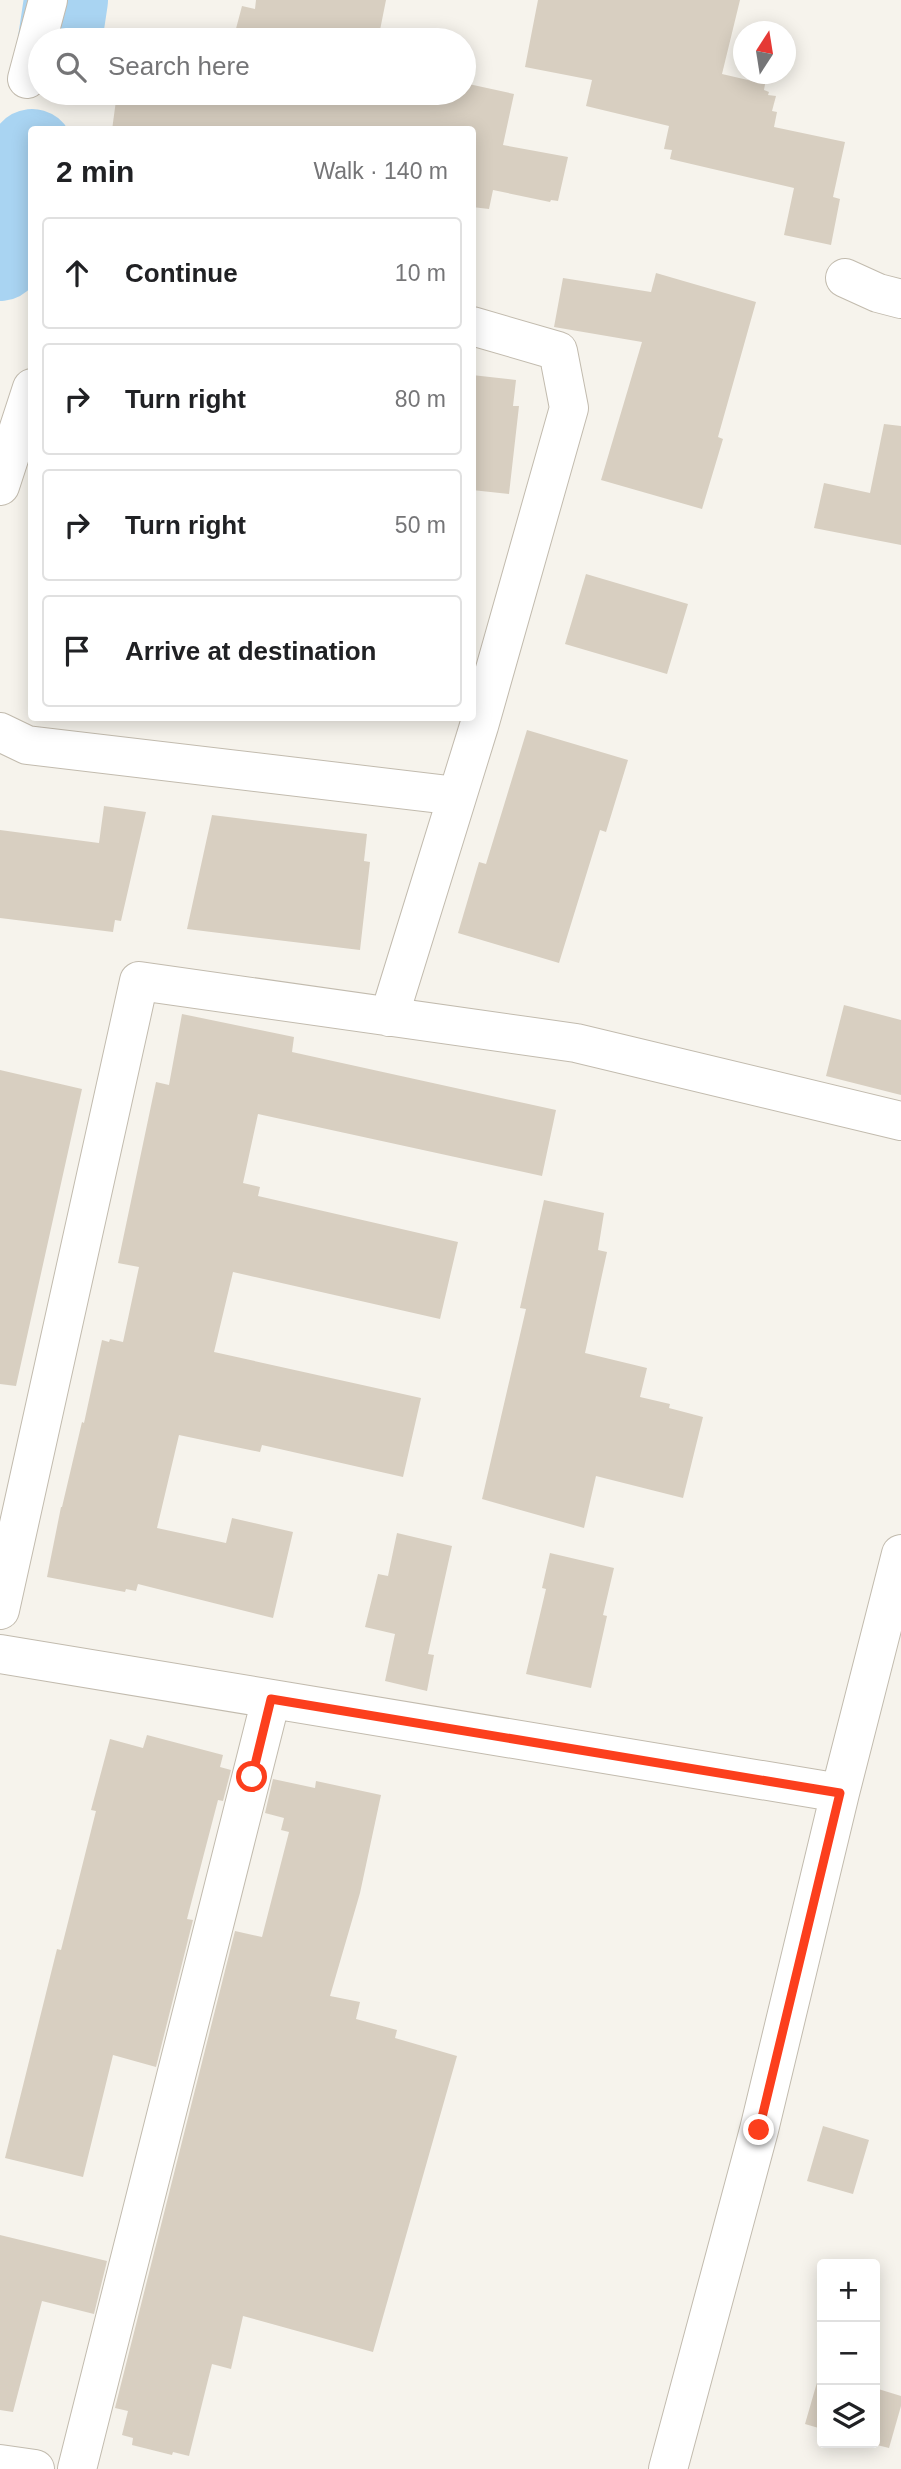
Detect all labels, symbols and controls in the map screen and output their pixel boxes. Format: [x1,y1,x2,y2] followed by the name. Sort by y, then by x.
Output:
[733,21,796,84] north arrow
[28,28,476,105] search box
[52,48,90,86] icon: search
[108,51,250,81] text: Search here
[56,155,134,188] text: 2 min
[313,158,448,184] text: Walk · 140 m
[58,254,96,292] icon: ahead
[125,258,238,288] text: Continue
[395,260,446,286] text: 10 m
[58,380,96,418] icon: right
[125,384,246,414] text: Turn right
[395,386,446,412] text: 80 m
[58,506,96,544] icon: right
[125,510,246,540] text: Turn right
[395,512,446,538] text: 50 m
[58,632,96,670] icon: arrive
[125,636,376,666] text: Arrive at destination
[236,1761,267,1792] route start
[743,2114,774,2145] route end
[817,2259,880,2448] map controls
[817,2259,880,2322] button: +
[817,2322,880,2385] button: −
[817,2385,880,2448] button: layers

